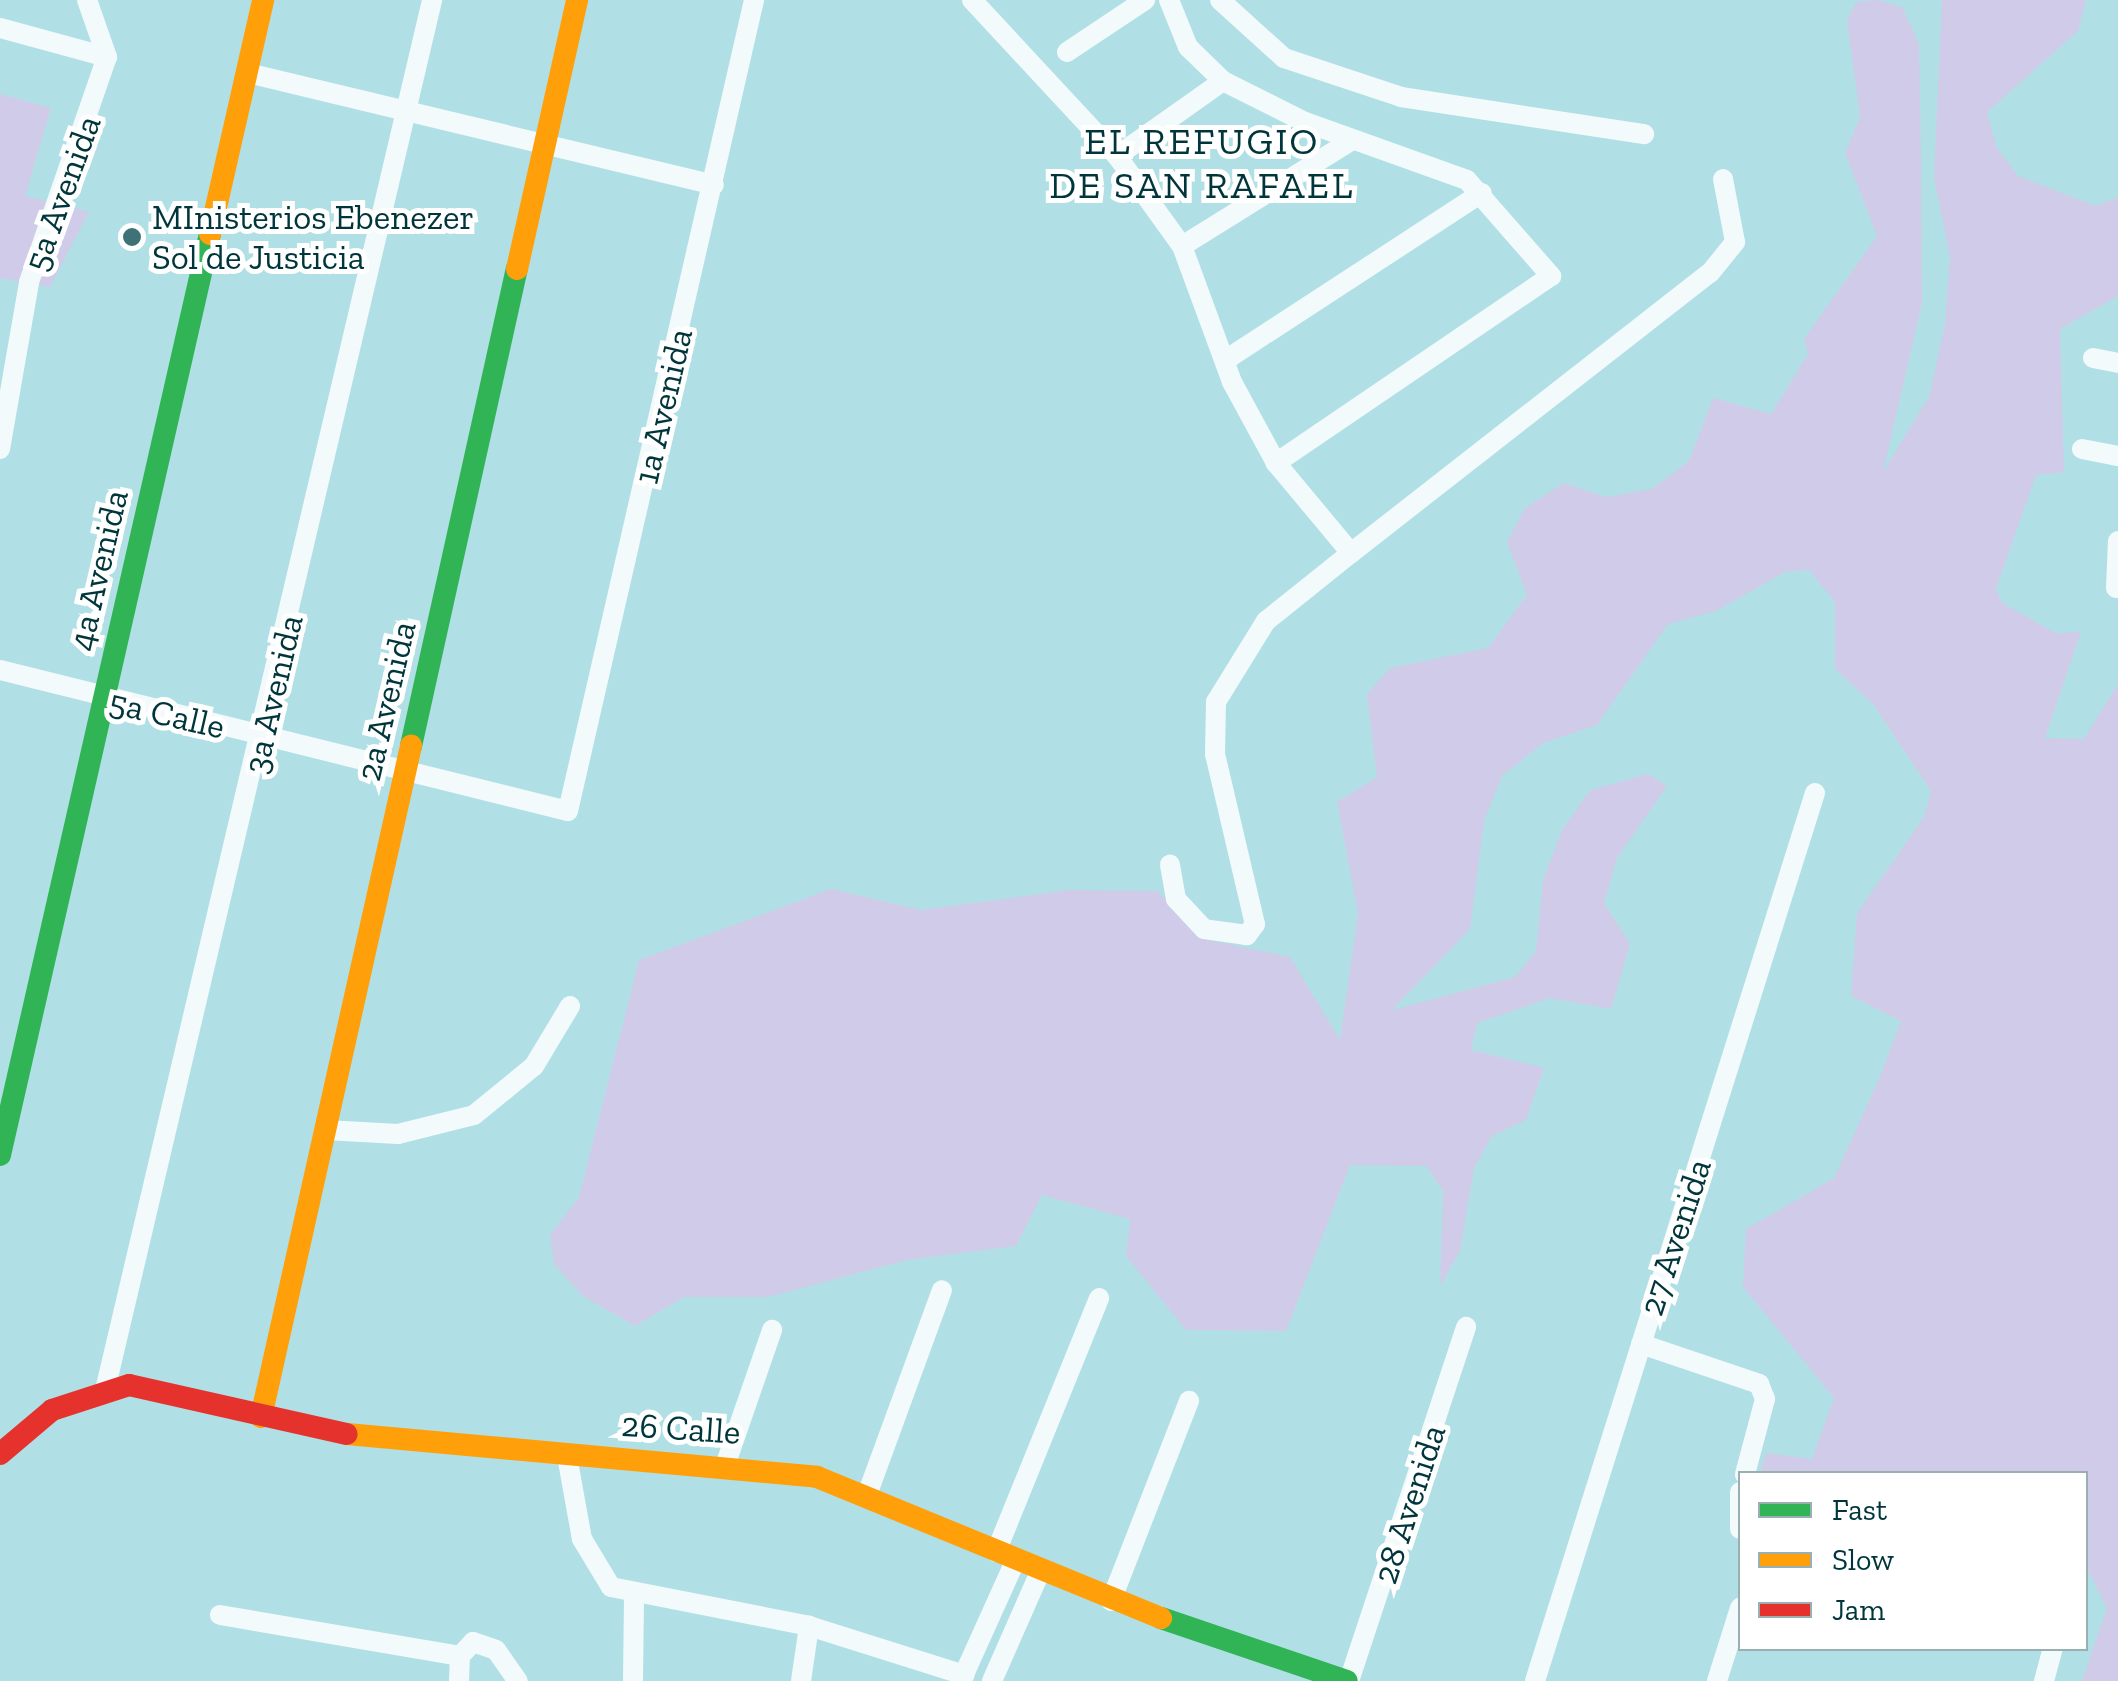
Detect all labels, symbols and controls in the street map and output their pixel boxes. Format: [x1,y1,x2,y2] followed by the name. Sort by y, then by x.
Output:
[14,109,110,277] street label: 5a Avenida
[1049,119,1355,208] district label: EL REFUGIO DE SAN RAFAEL
[152,196,474,278] place label: MInisterios Ebenezer Sol de Justicia
[121,226,143,248] marker: MInisterios Ebenezer Sol de Justicia
[625,324,701,488] street label: 1a Avenida
[59,485,137,655] street label: 4a Avenida
[234,610,312,778] street label: 3a Avenida
[347,617,425,785] street label: 2a Avenida
[105,680,229,748] street label: 5a Calle
[1630,1153,1720,1321] street label: 27 Avenida
[620,1403,742,1453] street label: 26 Calle
[1363,1419,1455,1589] street label: 28 Avenida
[1738,1471,2088,1651] legend
[1832,1492,1887,1528] text: Fast
[1832,1542,1894,1578] text: Slow
[1832,1592,1885,1628] text: Jam

